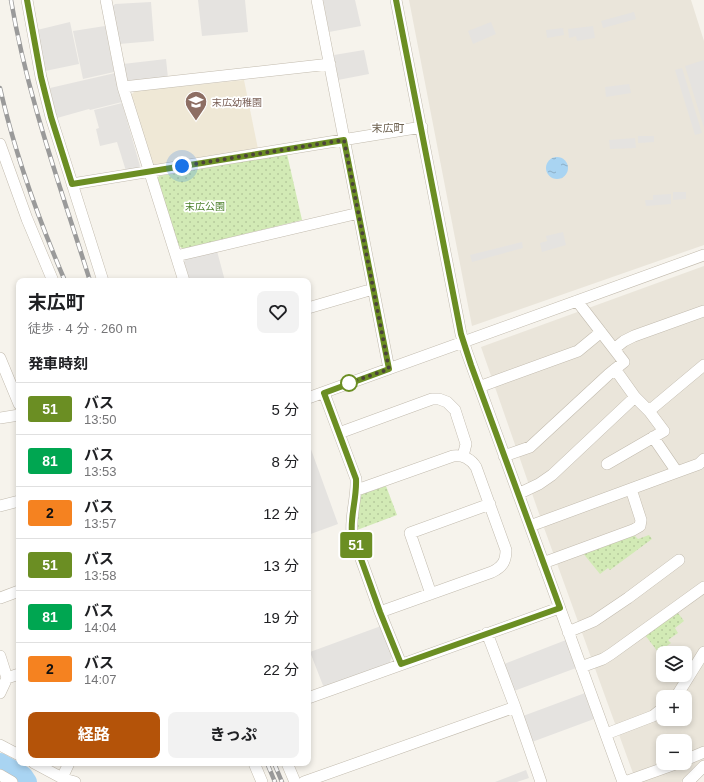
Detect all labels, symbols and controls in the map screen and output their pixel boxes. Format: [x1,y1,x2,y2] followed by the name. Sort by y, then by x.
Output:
[183,89,209,122] school or university icon: 末広幼稚園
[212,97,262,108] place label: 末広幼稚園
[372,122,405,134] district label: 末広町
[172,156,192,176] your location
[185,201,225,212] park label: 末広公園
[257,291,299,333] button: heart
[28,292,85,313] text: 末広町
[28,321,137,336] text: 徒歩 · 4 分 · 260 m
[28,355,88,372] text: 発車時刻
[340,374,358,392] unlabelled marker
[84,394,114,411] text: バス
[42,401,58,417] text: 51
[271,401,299,418] text: 5 分
[84,412,117,427] text: 13:50
[84,446,114,463] text: バス
[42,453,58,469] text: 81
[271,453,299,470] text: 8 分
[84,464,117,479] text: 13:53
[84,498,114,515] text: バス
[46,505,54,521] text: 2
[263,505,299,522] text: 12 分
[84,516,117,531] text: 13:57
[338,532,374,558] line badge: 51
[348,537,364,553] text: 51
[84,550,114,567] text: バス
[42,557,58,573] text: 51
[263,557,299,574] text: 13 分
[84,568,117,583] text: 13:58
[84,602,114,619] text: バス
[42,609,58,625] text: 81
[263,609,299,626] text: 19 分
[84,620,117,635] text: 14:04
[656,646,692,770] map controls
[656,646,692,682] button: layers
[84,654,114,671] text: バス
[46,661,54,677] text: 2
[263,661,299,678] text: 22 分
[84,672,117,687] text: 14:07
[656,690,692,726] button: +
[28,712,160,758] button: 経路
[168,712,299,758] button: きっぷ
[656,734,692,770] button: −

